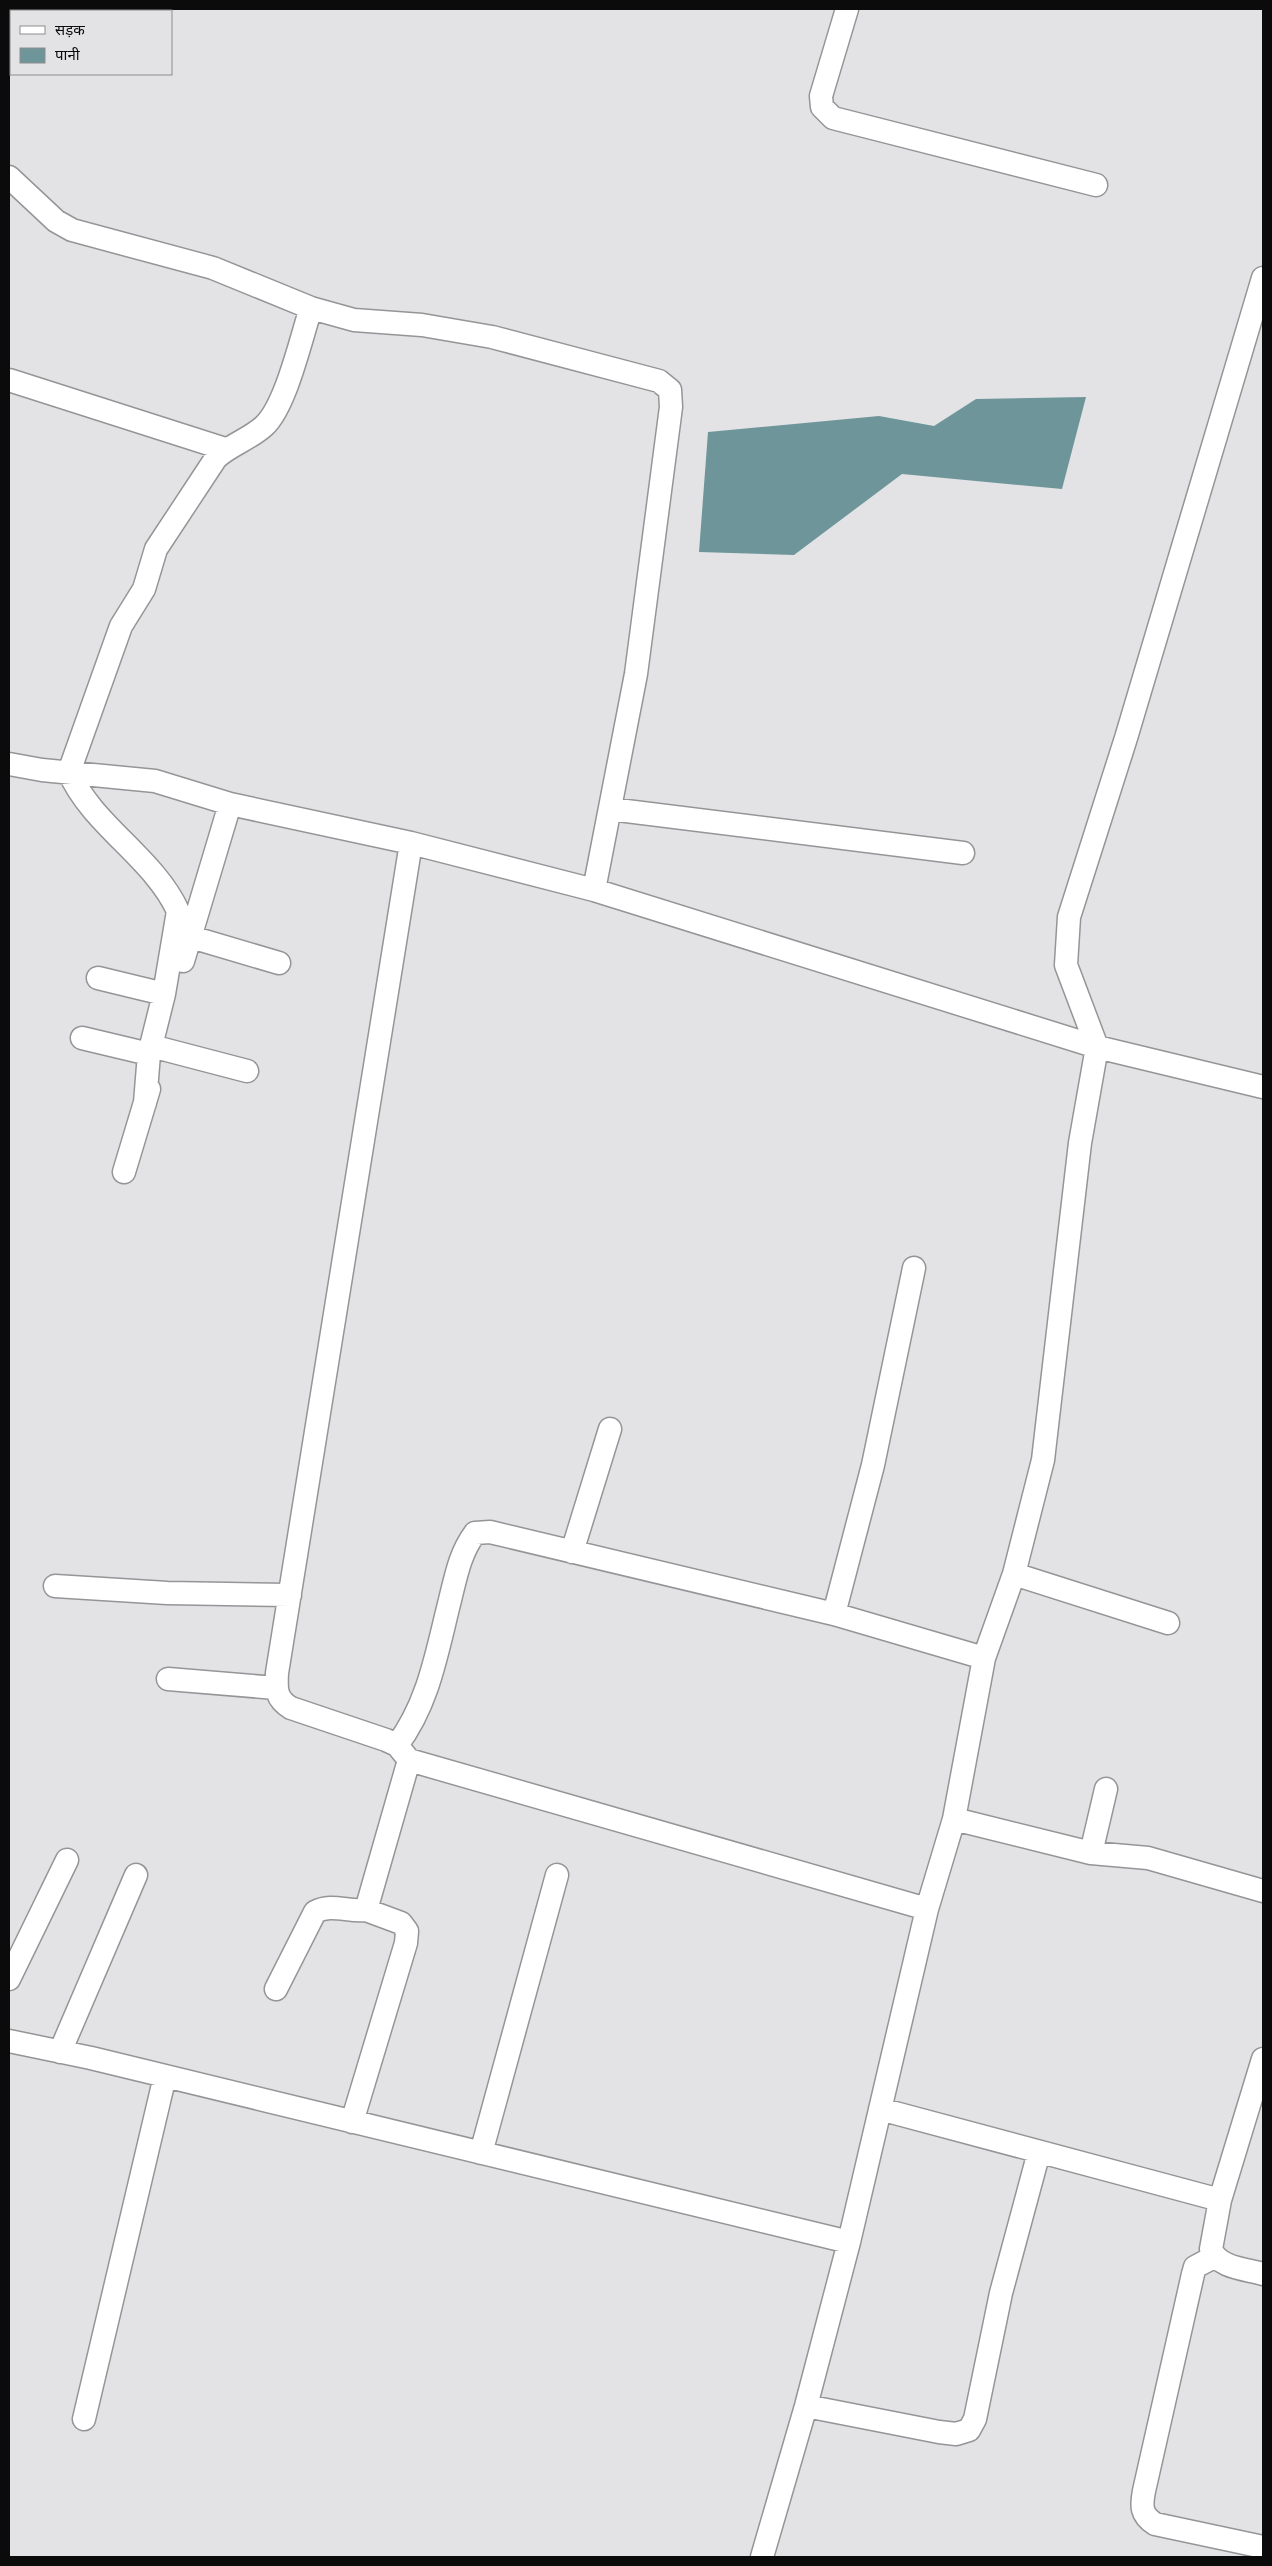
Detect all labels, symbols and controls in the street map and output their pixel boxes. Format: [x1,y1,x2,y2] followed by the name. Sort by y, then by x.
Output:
[10,10,172,75] legend
[55,21,85,39] text: सड़क
[55,46,81,64] text: पानी

